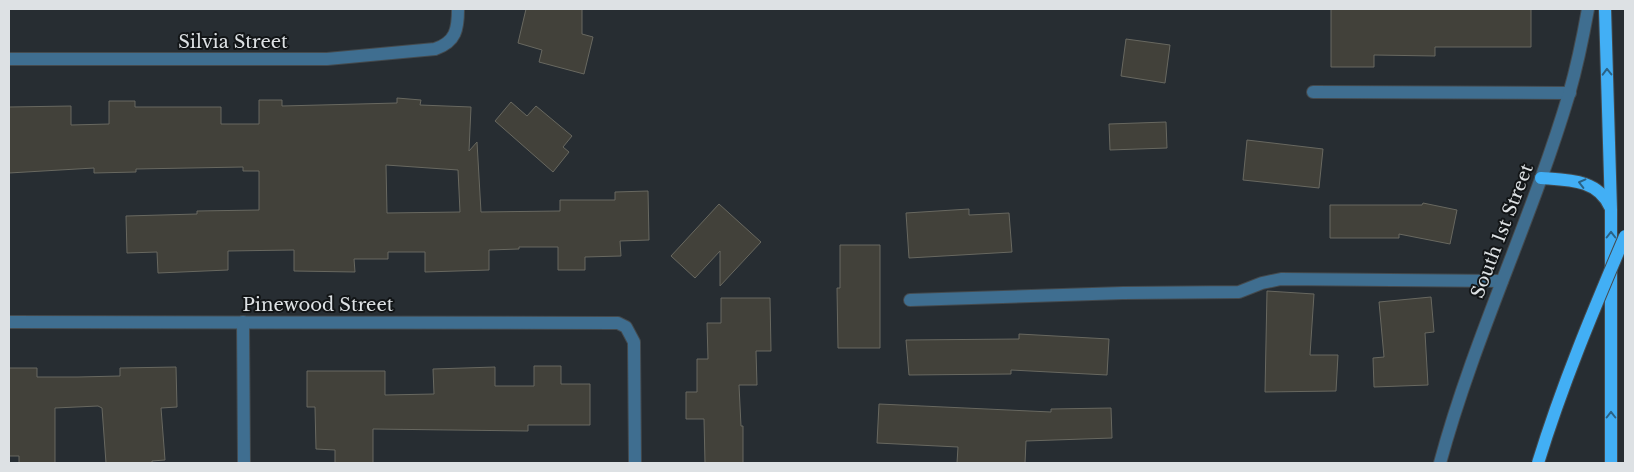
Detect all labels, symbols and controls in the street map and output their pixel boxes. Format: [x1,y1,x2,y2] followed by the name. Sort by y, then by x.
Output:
[178,31,288,53] street label: Silvia Street
[1602,68,1612,76] one-way arrow
[1466,161,1538,301] street label: South 1st Street
[1578,178,1587,189] one-way arrow
[1606,230,1616,238] one-way arrow
[242,294,394,316] street label: Pinewood Street
[1606,410,1616,418] one-way arrow

